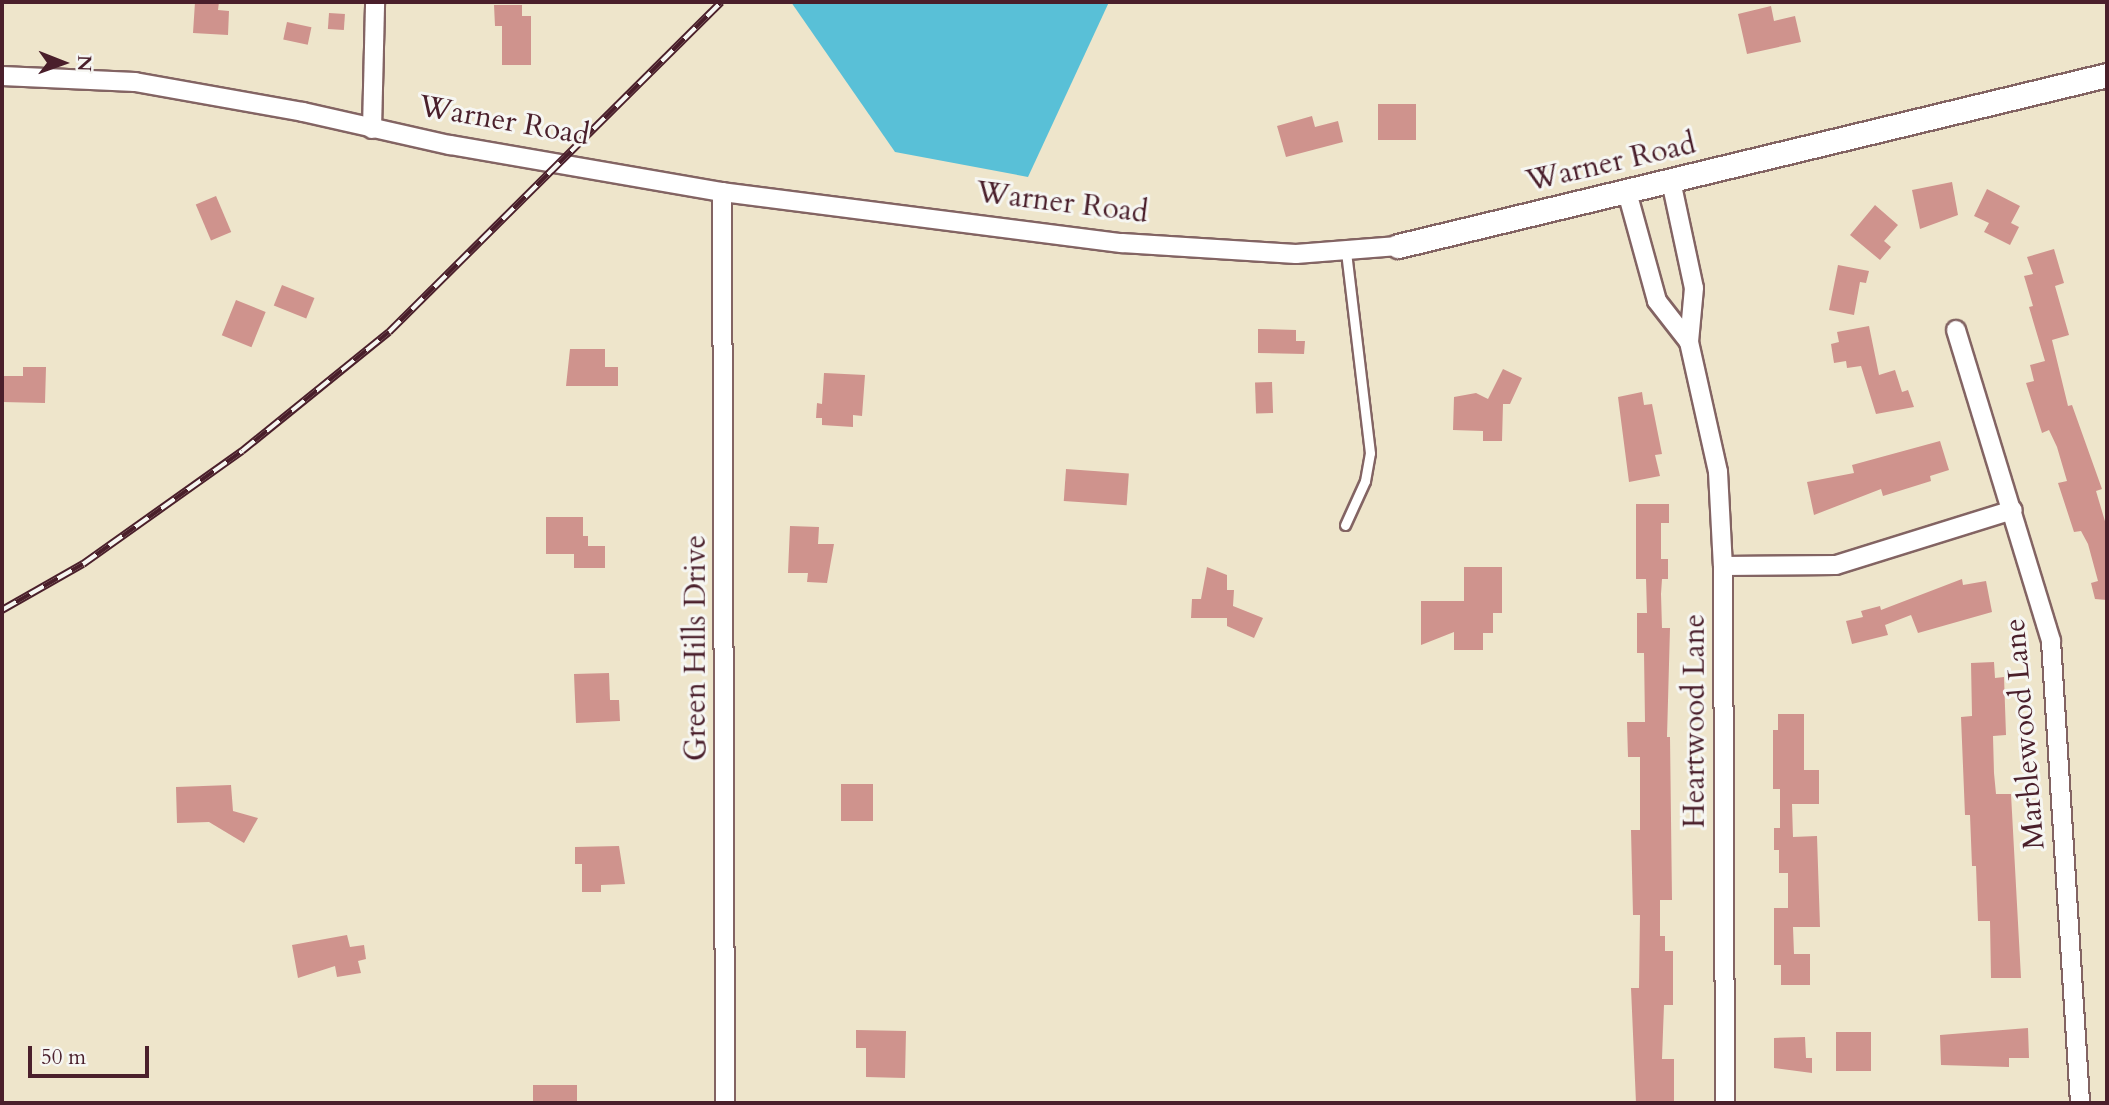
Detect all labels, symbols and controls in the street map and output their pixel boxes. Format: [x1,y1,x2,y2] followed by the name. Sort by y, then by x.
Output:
[28,28,98,98] north arrow
[71,55,97,72] text: N
[416,88,592,154] street label: Warner Road
[1523,126,1699,200] street label: Warner Road
[974,175,1150,231] street label: Warner Road
[678,535,714,761] street label: Green Hills Drive
[1677,614,1713,828] street label: Heartwood Lane
[1997,617,2053,851] street label: Marblewood Lane
[32,1032,152,1076] scale bar
[41,1043,86,1072] text: 50 m

